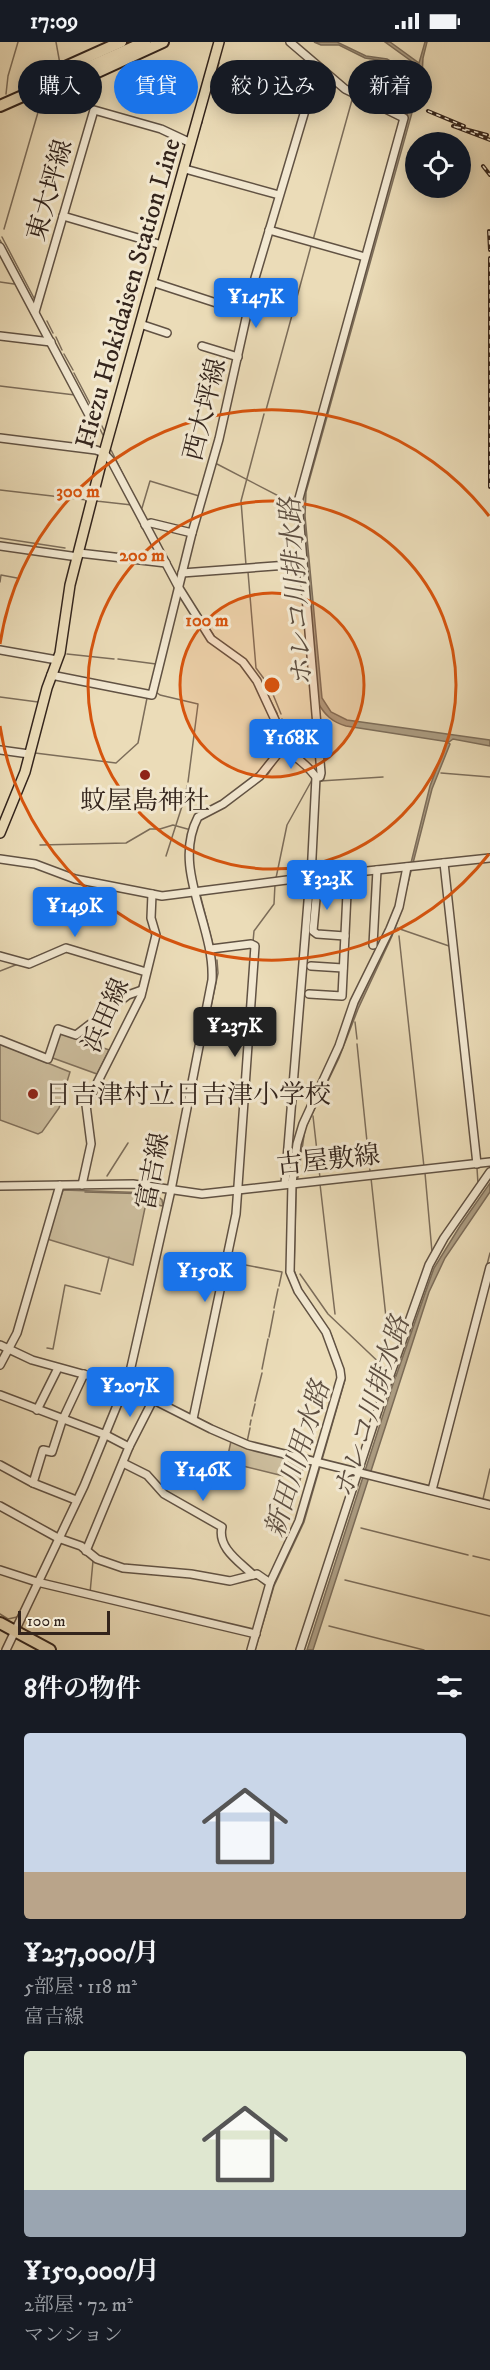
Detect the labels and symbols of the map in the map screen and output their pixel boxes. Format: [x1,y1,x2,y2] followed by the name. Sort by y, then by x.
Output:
[68,135,189,452] street label: Hiezu Hokidaisen Station Line
[20,136,81,245] street label: 東大坪線
[214,278,298,329] pin: ¥147K
[177,355,234,464] street label: 西大坪線
[56,481,100,503] text: 300 m
[273,494,321,687] water label: ホレコ川排水路
[119,545,165,567] text: 200 m
[185,610,229,632] text: 100 m
[262,675,282,695] centre of rings
[249,719,333,770] pin: ¥168K
[138,768,152,782] marker: 蚊屋島神社
[80,785,210,818] place label: 蚊屋島神社
[285,860,369,911] pin: ¥323K
[33,887,117,938] pin: ¥149K
[75,973,137,1058] street label: 浜田線
[193,1007,277,1058] pin: ¥237K
[45,1079,331,1112] place label: 日吉津村立日吉津小学校
[26,1087,40,1101] marker: 日吉津村立日吉津小学校
[130,1130,177,1213] street label: 富吉線
[275,1139,382,1182] street label: 古屋敷線
[163,1252,247,1303] pin: ¥150K
[327,1310,418,1502] water label: ホレコ川排水路
[88,1367,172,1418] pin: ¥207K
[258,1375,338,1542] water label: 新田川用水路
[161,1451,245,1502] pin: ¥146K
[18,1608,110,1636] scale bar

